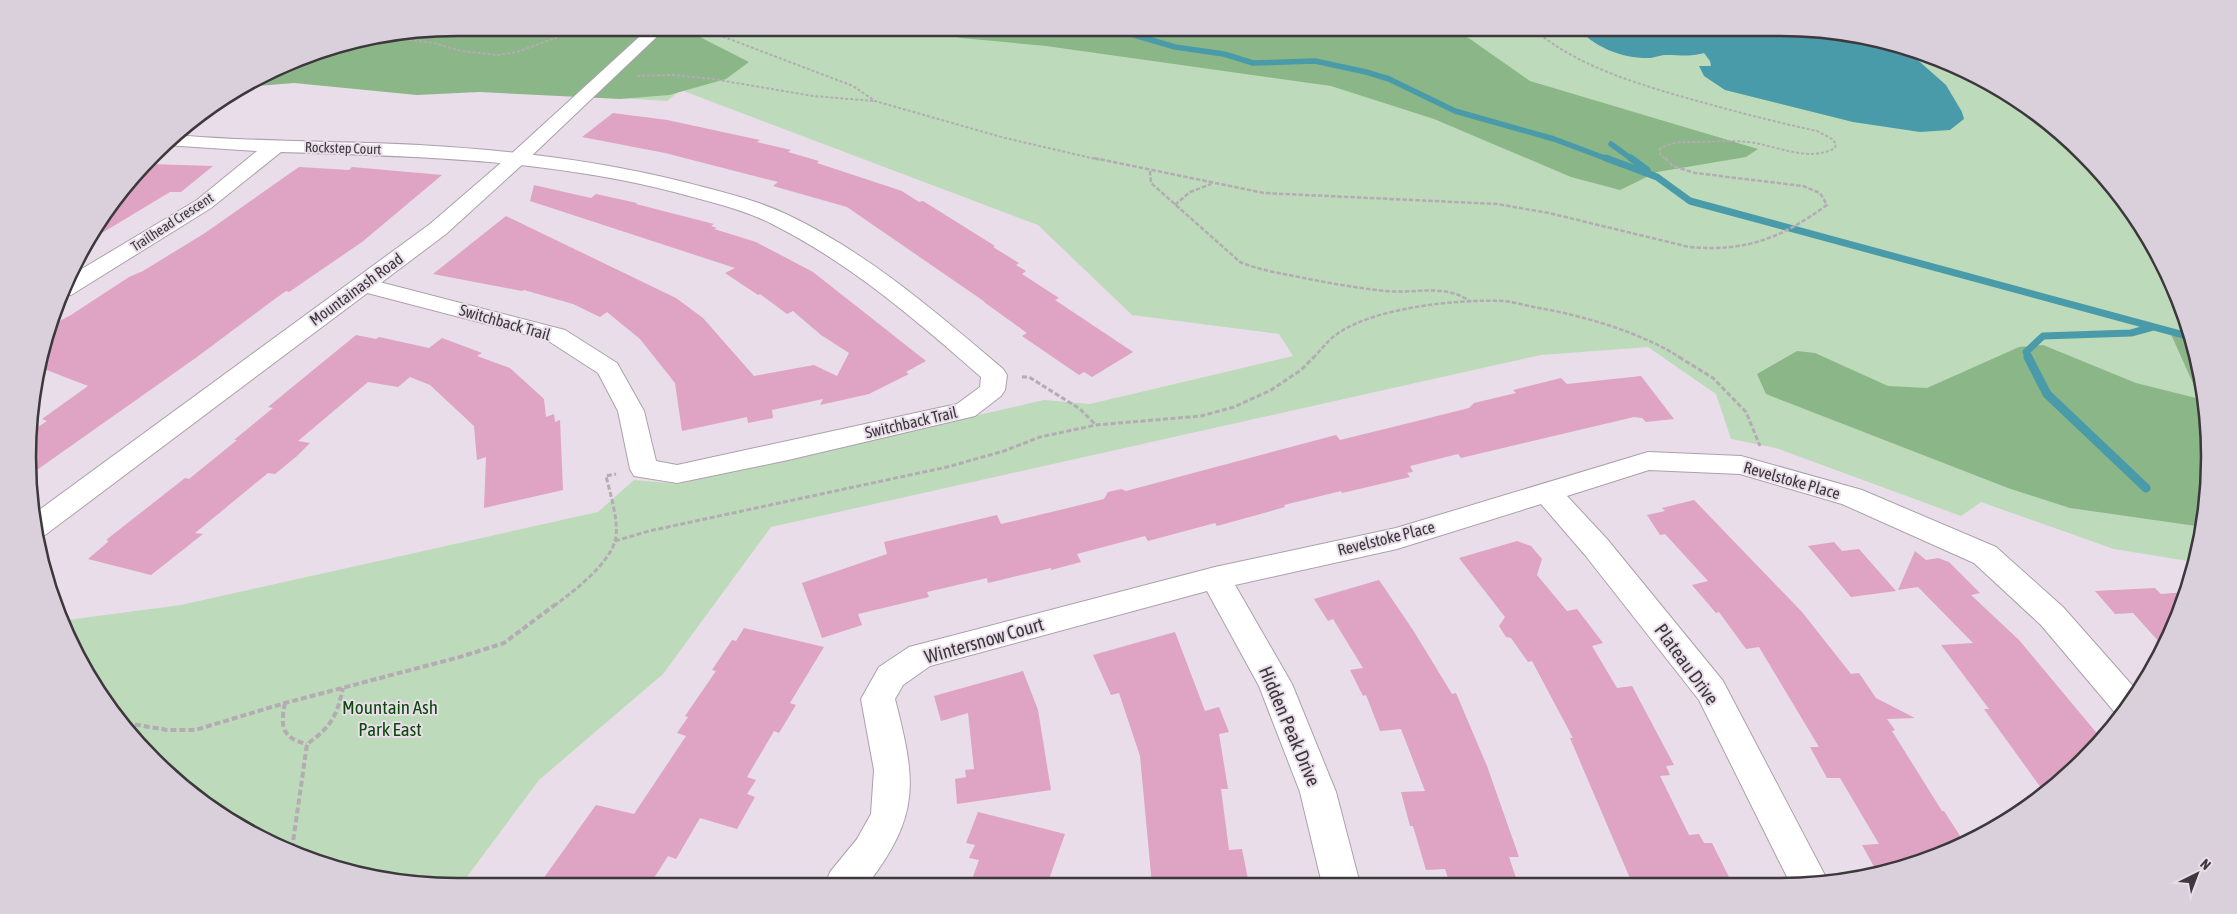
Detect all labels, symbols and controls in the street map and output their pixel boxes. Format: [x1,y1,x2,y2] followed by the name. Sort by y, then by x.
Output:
[305,139,381,157] street label: Rockstep Court
[128,189,216,255] street label: Trailhead Crescent
[306,249,406,329] street label: Mountainash Road
[457,300,553,344] street label: Switchback Trail
[863,402,960,441] street label: Switchback Trail
[1742,458,1842,502] street label: Revelstoke Place
[1336,517,1436,559] street label: Revelstoke Place
[922,612,1046,668] street label: Wintersnow Court
[1650,619,1724,709] street label: Plateau Drive
[1255,663,1325,789] street label: Hidden Peak Drive
[342,696,438,740] park label: Mountain Ash Park East
[2172,849,2222,899] north arrow
[2197,856,2214,873] text: N

